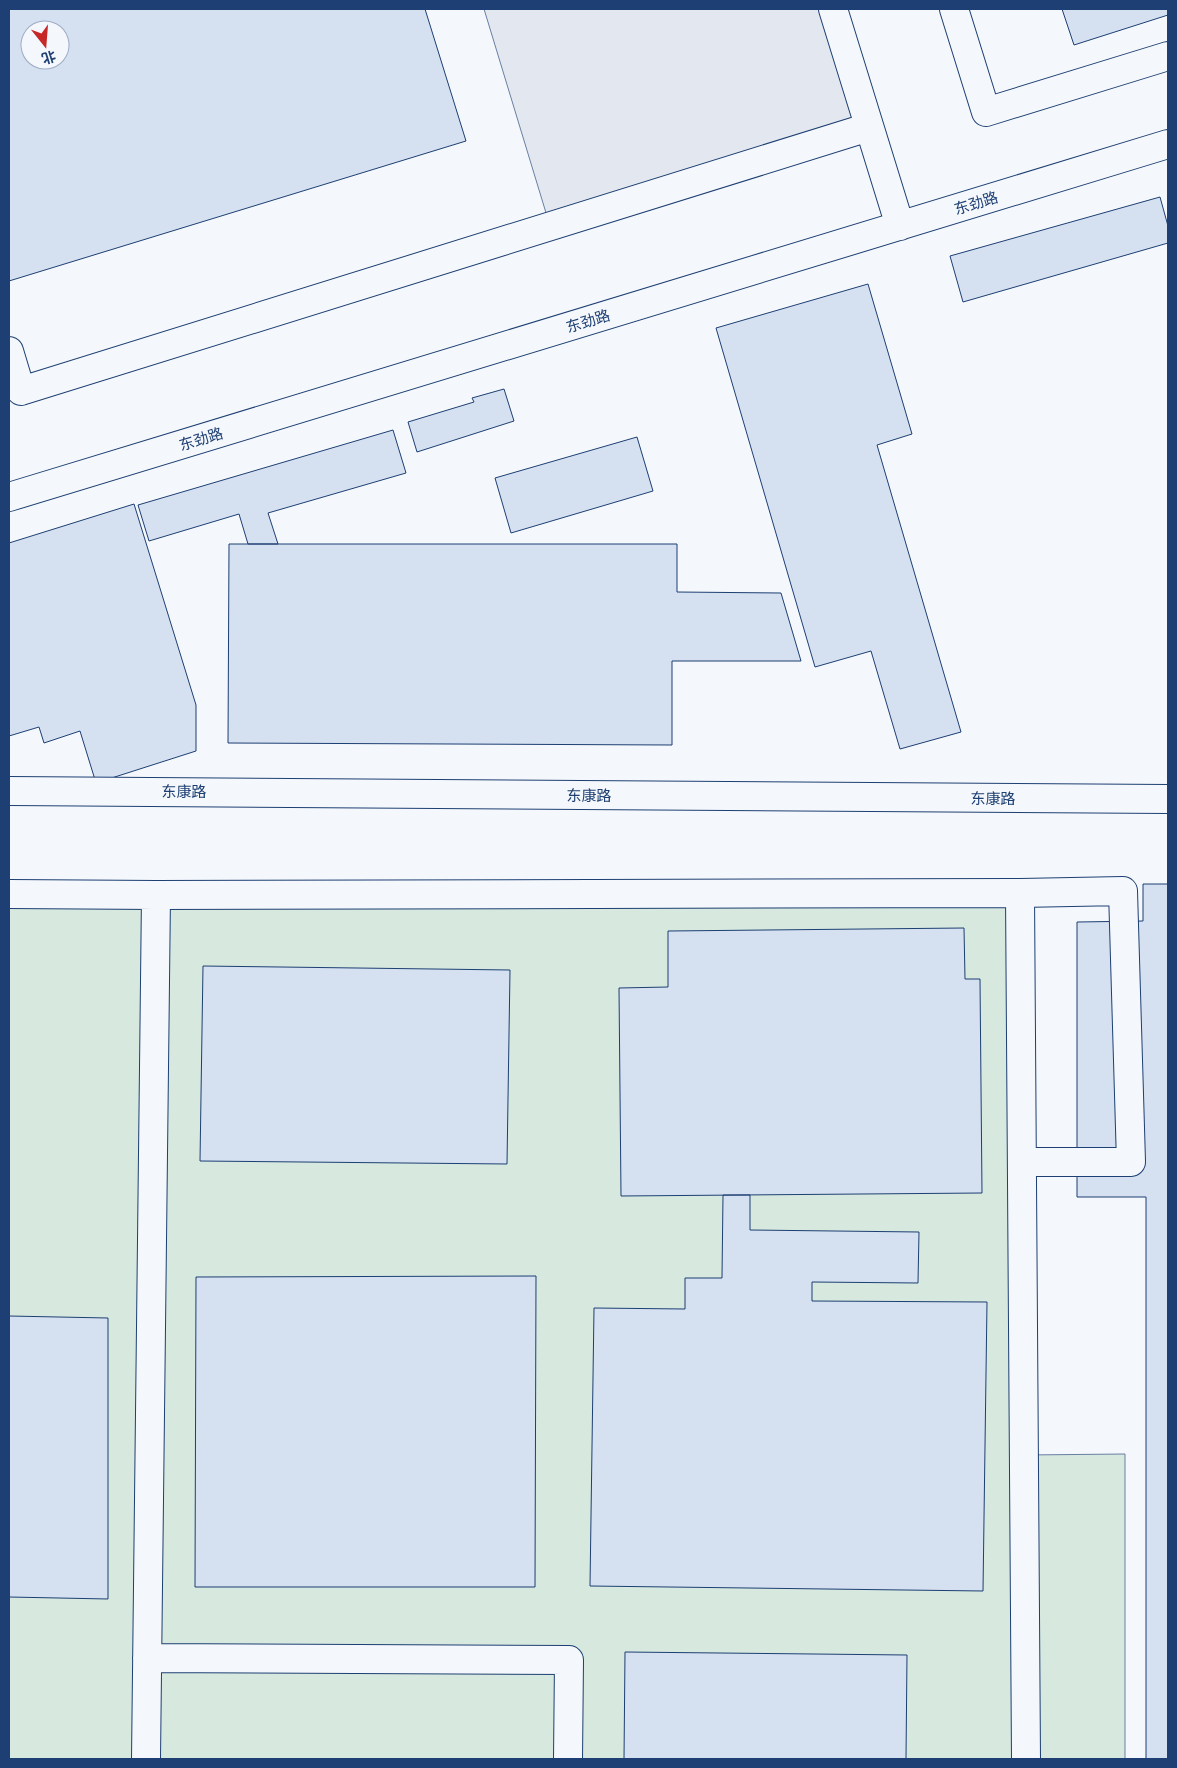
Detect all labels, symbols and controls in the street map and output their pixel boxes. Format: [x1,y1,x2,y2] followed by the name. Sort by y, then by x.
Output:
[20,20,70,70] north arrow
[39,47,58,68] text: 北
[952,187,1000,219] street label: 东劲路
[564,305,612,337] street label: 东劲路
[177,423,225,455] street label: 东劲路
[161,782,207,801] street label: 东康路
[566,786,612,805] street label: 东康路
[970,789,1016,808] street label: 东康路

